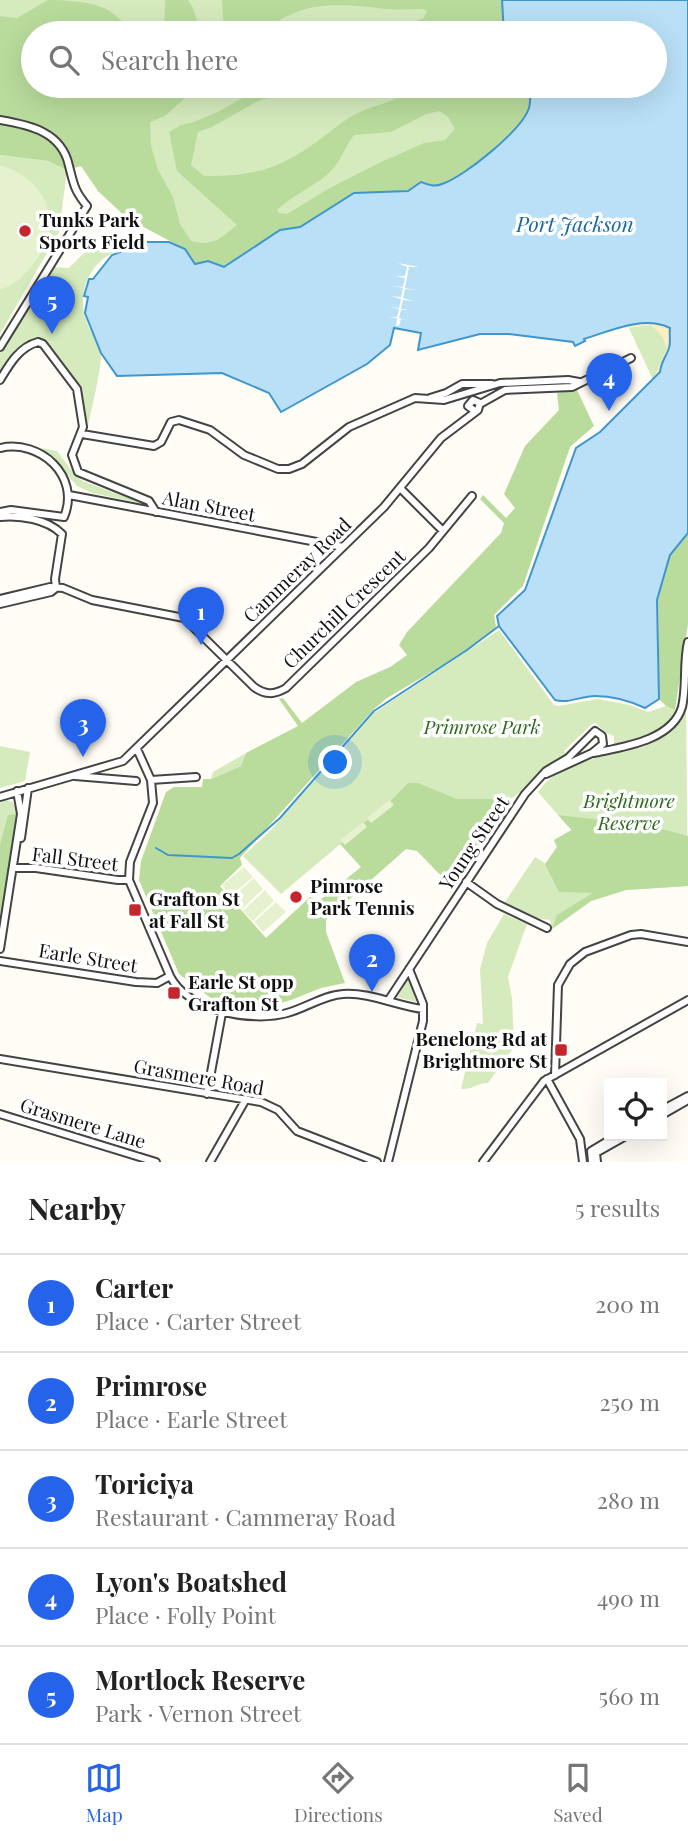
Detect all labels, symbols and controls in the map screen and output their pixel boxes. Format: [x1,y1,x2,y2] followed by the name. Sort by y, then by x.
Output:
[21,21,667,98] search box
[45,41,83,79] icon: search
[101,42,238,77] text: Search here
[39,206,146,254] place label: Tunks Park Sports Field
[515,209,634,237] water label: Port Jackson
[17,223,33,239] marker: Tunks Park Sports Field
[29,276,75,334] pin: 5
[586,353,632,411] pin: 4
[160,483,258,527] street label: Alan Street
[237,511,356,628] street label: Cammeray Road
[276,543,410,674] street label: Churchill Crescent
[178,587,224,645] pin: 1
[60,699,106,757] pin: 3
[423,713,540,739] park label: Primrose Park
[318,745,352,779] your location
[582,787,675,835] park label: Brightmore Reserve
[432,790,514,895] street label: Young Street
[31,840,120,876] street label: Fall Street
[310,872,415,920] place label: Pimrose Park Tennis
[149,885,240,933] place label: Grafton St at Fall St
[288,889,304,905] marker: Pimrose Park Tennis
[127,902,143,918] marker: Grafton St at Fall St
[349,934,395,992] pin: 2
[37,936,140,978] street label: Earle Street
[188,968,294,1016] place label: Earle St opp Grafton St
[166,985,182,1001] marker: Earle St opp Grafton St
[415,1025,547,1073] place label: Benelong Rd at Brightmore St
[553,1042,569,1058] marker: Benelong Rd at Brightmore St
[132,1052,266,1100] street label: Grasmere Road
[604,1078,667,1141] map controls
[604,1078,667,1141] button: locate
[17,1091,149,1154] street label: Grasmere Lane
[28,1188,126,1228] text: Nearby
[575,1192,660,1223] text: 5 results
[95,1270,173,1305] text: Carter
[47,1288,55,1319] text: 1
[595,1288,660,1319] text: 200 m
[95,1305,301,1336] text: Place · Carter Street
[95,1368,207,1403] text: Primrose
[45,1386,57,1417] text: 2
[599,1386,660,1417] text: 250 m
[95,1403,287,1434] text: Place · Earle Street
[95,1466,194,1501] text: Toriciya
[45,1484,57,1515] text: 3
[597,1484,660,1515] text: 280 m
[95,1501,396,1532] text: Restaurant · Cammeray Road
[95,1564,287,1599] text: Lyon's Boatshed
[45,1582,57,1613] text: 4
[597,1582,660,1613] text: 490 m
[95,1599,276,1630] text: Place · Folly Point
[95,1662,305,1697] text: Mortlock Reserve
[46,1680,56,1711] text: 5
[599,1680,660,1711] text: 560 m
[95,1697,301,1728] text: Park · Vernon Street
[85,1759,123,1827] tab: Map
[294,1759,383,1827] tab: Directions
[553,1759,603,1827] tab: Saved

